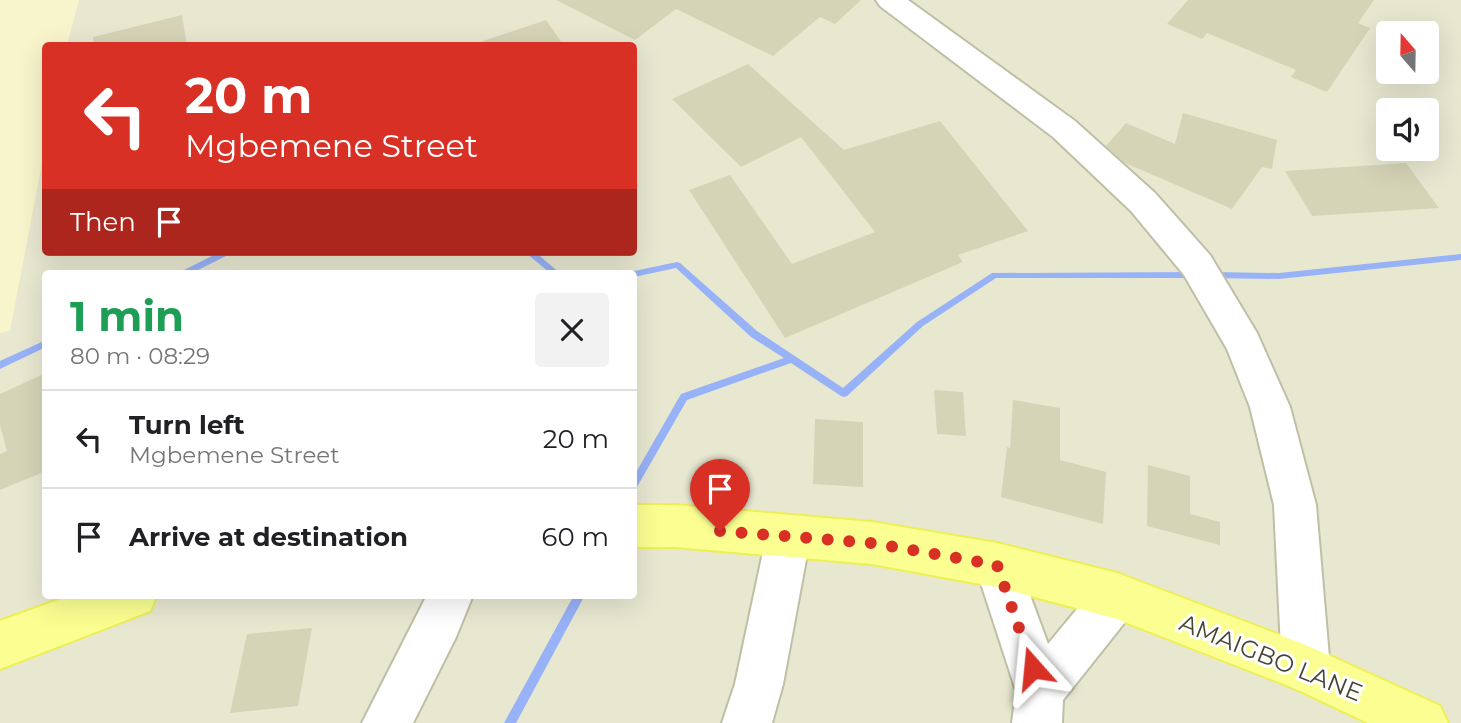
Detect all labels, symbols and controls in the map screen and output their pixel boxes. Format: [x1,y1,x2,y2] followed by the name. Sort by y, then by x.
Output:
[1376,21,1438,84] north arrow
[1376,21,1439,161] map controls
[185,66,312,125] text: 20 m
[70,70,161,161] icon: left
[1376,98,1439,161] button: sound
[185,126,478,165] text: Mgbemene Street
[150,203,188,241] icon: arrive
[70,206,136,238] text: Then
[70,290,184,342] text: 1 min
[535,293,609,367] button: close
[70,342,210,370] text: 80 m · 08:29
[129,409,245,441] text: Turn left
[70,420,108,458] icon: left
[543,423,609,455] text: 20 m
[129,441,340,469] text: Mgbemene Street
[690,459,750,531] pin
[701,470,739,508] icon: arrive
[70,518,108,556] icon: arrive
[129,521,408,553] text: Arrive at destination
[542,521,609,553] text: 60 m
[1176,608,1367,707] street label: AMAIGBO LANE
[996,631,1070,705] position arrow

